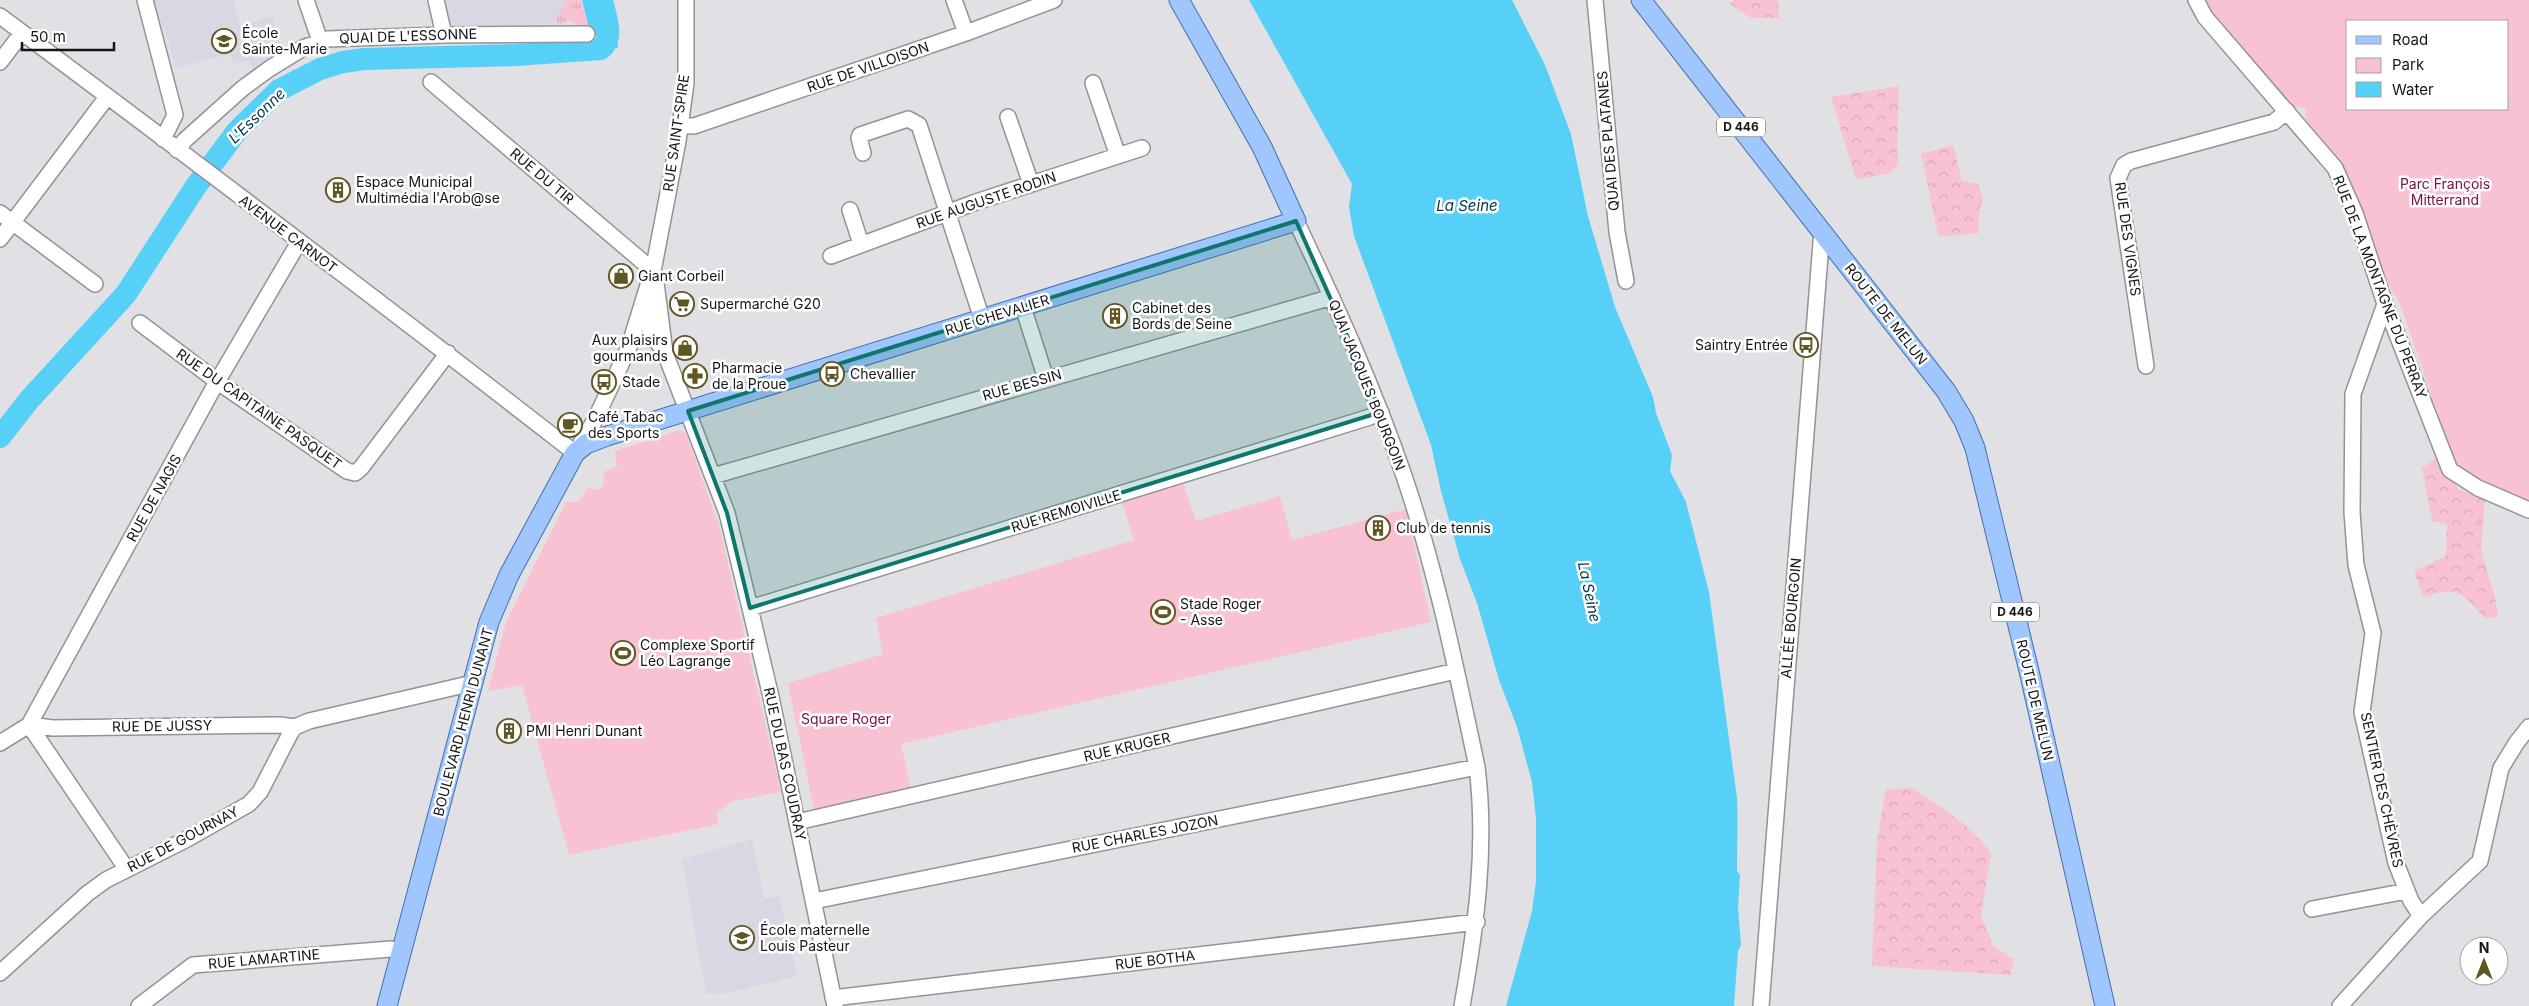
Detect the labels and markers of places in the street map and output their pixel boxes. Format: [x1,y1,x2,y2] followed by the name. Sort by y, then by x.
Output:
[242,24,327,57] place label: École Sainte-Marie
[211,28,237,54] school or university icon: École Sainte-Marie
[356,173,500,206] place label: Espace Municipal Multimédia l'Arob@se
[325,177,351,203] building icon: Espace Municipal Multimédia l'Arob@se
[608,263,634,289] shop icon: Giant Corbeil
[638,267,724,284] place label: Giant Corbeil
[669,291,695,317] supermarket icon: Supermarché G20
[700,295,821,312] place label: Supermarché G20
[1132,299,1232,332] place label: Cabinet des Bords de Seine
[1102,303,1128,329] building icon: Cabinet des Bords de Seine
[592,331,668,364] place label: Aux plaisirs gourmands
[1793,332,1819,358] bus stop icon: Saintry Entrée
[672,335,698,361] shop icon: Aux plaisirs gourmands
[1695,336,1788,353] place label: Saintry Entrée
[712,359,787,392] place label: Pharmacie de la Proue
[819,361,845,387] bus stop icon: Chevallier
[682,363,708,389] pharmacy icon: Pharmacie de la Proue
[850,365,916,382] place label: Chevallier
[591,369,617,395] bus stop icon: Stade
[622,373,660,390] place label: Stade
[588,408,663,441] place label: Café Tabac des Sports
[557,412,583,438] cafe icon: Café Tabac des Sports
[1365,515,1391,541] building icon: Club de tennis
[1396,519,1491,536] place label: Club de tennis
[1180,595,1261,628] place label: Stade Roger - Asse
[1150,599,1176,625] sports icon: Stade Roger - Asse
[640,636,755,669] place label: Complexe Sportif Léo Lagrange
[610,640,636,666] sports icon: Complexe Sportif Léo Lagrange
[496,718,522,744] building icon: PMI Henri Dunant
[526,722,643,739] place label: PMI Henri Dunant
[760,921,870,954] place label: École maternelle Louis Pasteur
[729,925,755,951] school or university icon: École maternelle Louis Pasteur

